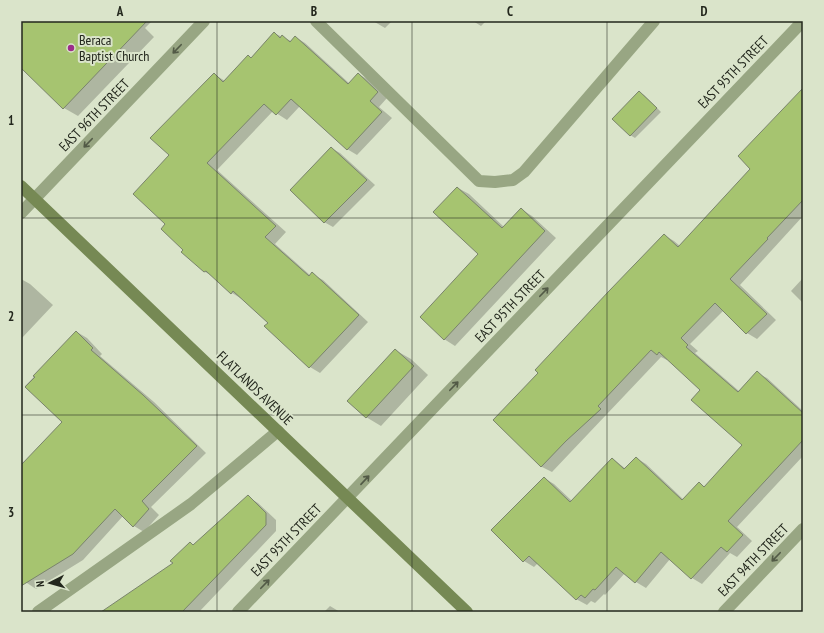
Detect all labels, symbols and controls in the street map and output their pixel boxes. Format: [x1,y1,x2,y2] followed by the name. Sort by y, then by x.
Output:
[116,3,124,20] text: A
[311,3,317,20] text: B
[507,3,513,20] text: C
[701,3,708,20] text: D
[79,31,149,65] place label: Beraca Baptist Church
[694,31,773,112] street label: EAST 95TH STREET
[66,43,76,53] marker: Beraca Baptist Church
[173,44,182,54] one-way arrow
[55,74,134,155] street label: EAST 96TH STREET
[8,112,14,129] text: 1
[83,138,93,148] one-way arrow
[471,265,550,346] street label: EAST 95TH STREET
[539,287,549,297] one-way arrow
[8,308,14,325] text: 2
[213,347,297,429] street label: FLATLANDS AVENUE
[450,381,459,391] one-way arrow
[360,475,370,485] one-way arrow
[247,499,326,580] street label: EAST 95TH STREET
[8,504,14,521] text: 3
[714,519,793,600] street label: EAST 94TH STREET
[772,552,781,562] one-way arrow
[30,563,70,603] north arrow
[261,579,270,589] one-way arrow
[33,580,47,588] text: N

